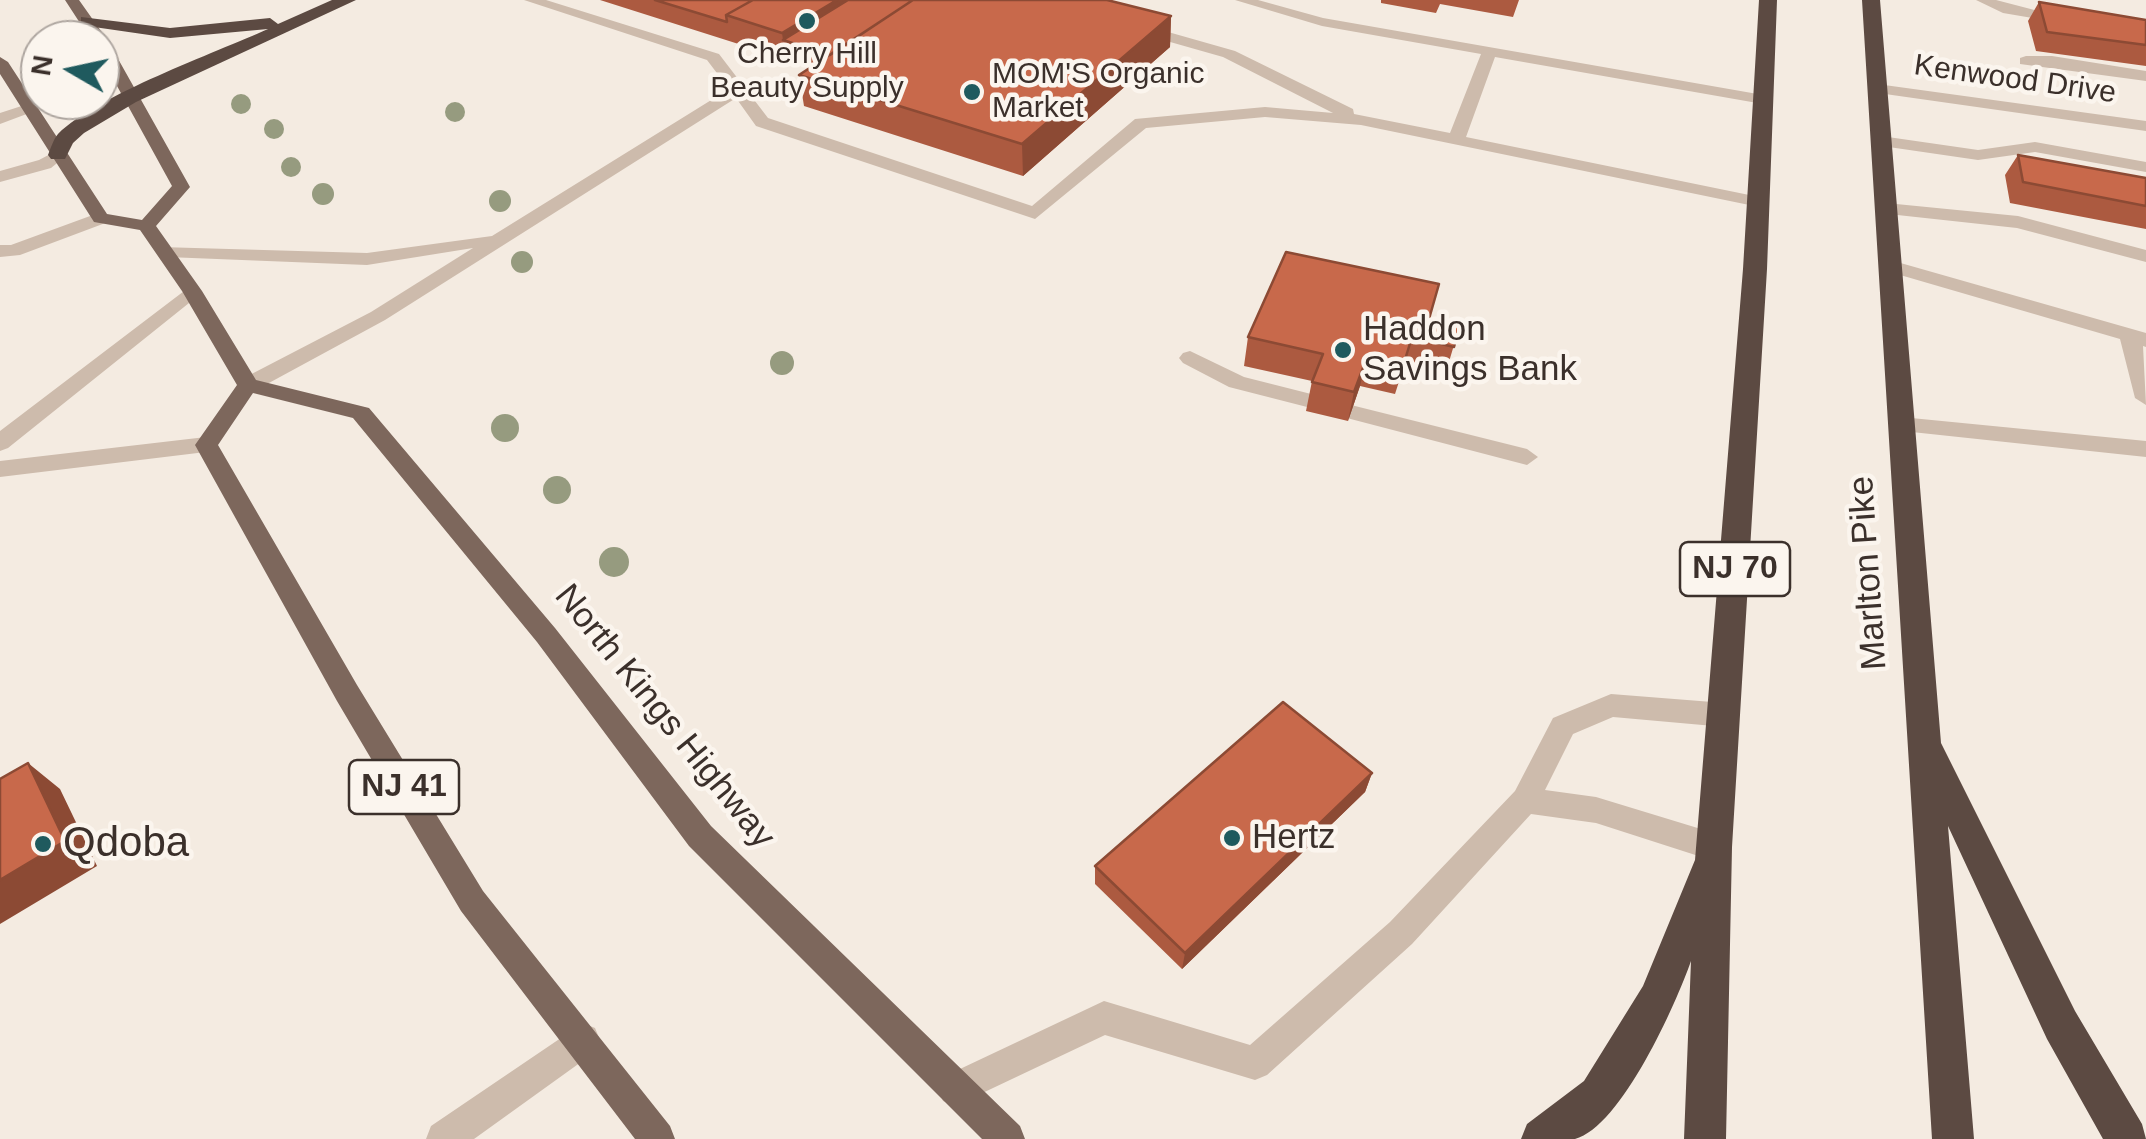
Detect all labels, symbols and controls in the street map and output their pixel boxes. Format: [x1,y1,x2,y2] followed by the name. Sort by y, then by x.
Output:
[796,10,818,32] marker: Cherry Hill Beauty Supply
[20,20,120,120] north arrow
[710,37,904,108] place label: Cherry Hill Beauty Supply
[1912,48,2118,112] street label: Kenwood Drive
[25,53,59,78] text: N
[992,57,1204,128] place label: MOM'S Organic Market
[961,81,983,103] marker: MOM'S Organic Market
[1363,309,1577,391] place label: Haddon Savings Bank
[1332,339,1354,361] marker: Haddon Savings Bank
[1841,475,1897,671] street label: Marlton Pike
[1680,542,1790,596] road number: NJ 70
[545,577,783,857] street label: North Kings Highway
[349,760,459,814] road number: NJ 41
[1252,817,1336,859] place label: Hertz
[63,819,189,869] place label: Qdoba
[1221,827,1243,849] marker: Hertz
[32,833,54,855] marker: Qdoba

